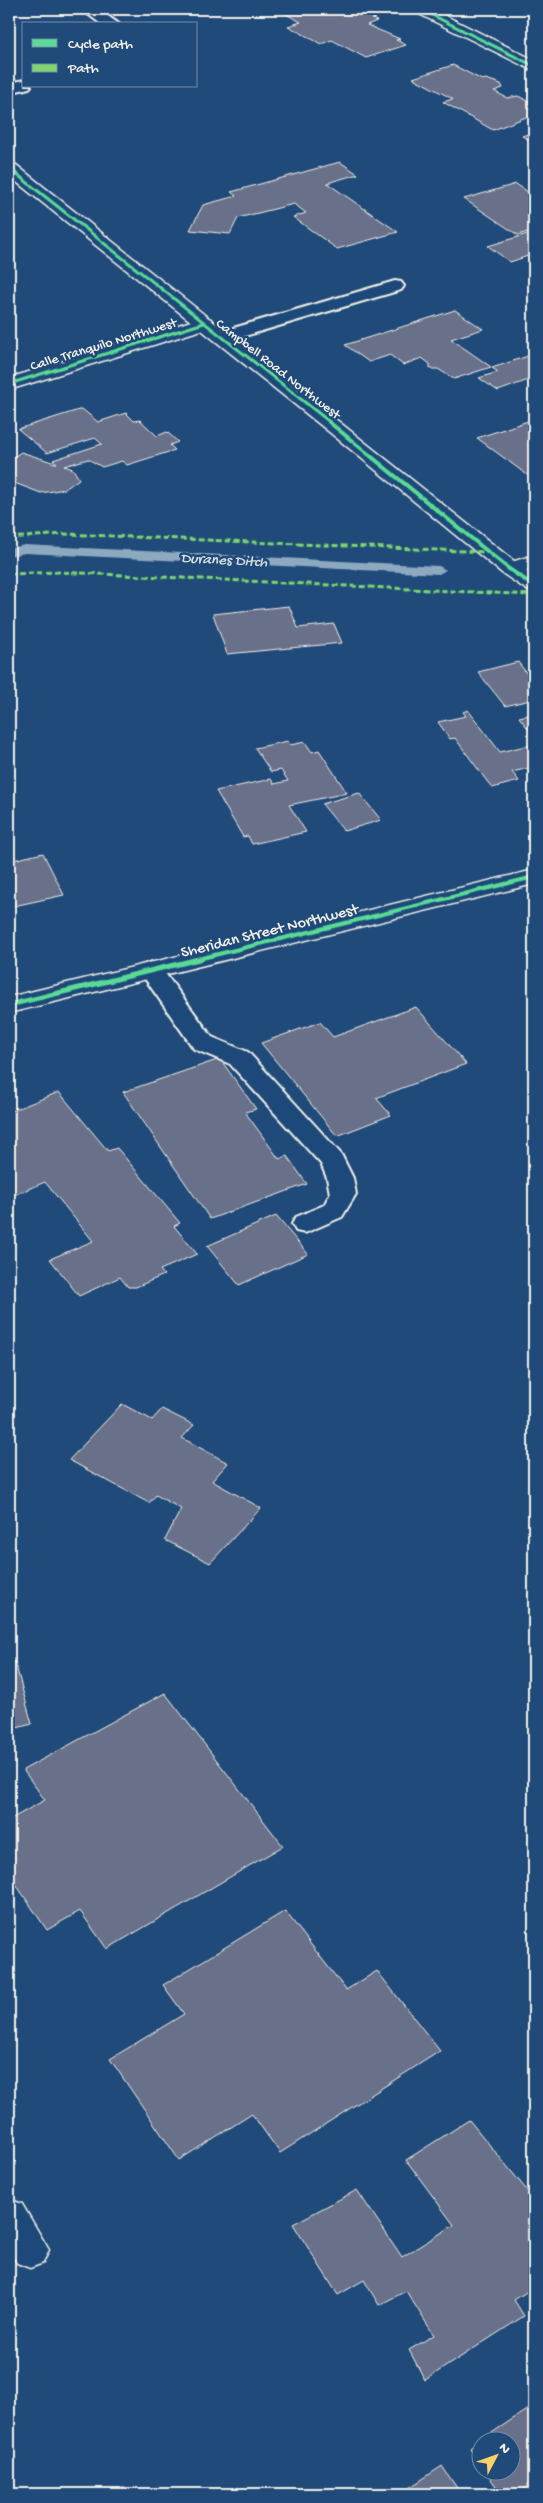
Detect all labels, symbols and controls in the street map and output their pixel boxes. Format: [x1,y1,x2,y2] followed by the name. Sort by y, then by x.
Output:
[22,22,198,88] legend
[68,36,133,54] text: Cycle path
[67,60,99,78] text: Path
[29,315,180,376] street label: Calle Tranquilo Northwest
[212,316,344,425] street label: Campbell Road Northwest
[180,550,269,572] water label: Duranes Ditch
[179,901,362,964] street label: Sheridan Street Northwest
[470,2430,520,2480] north arrow
[495,2440,513,2458] text: N

